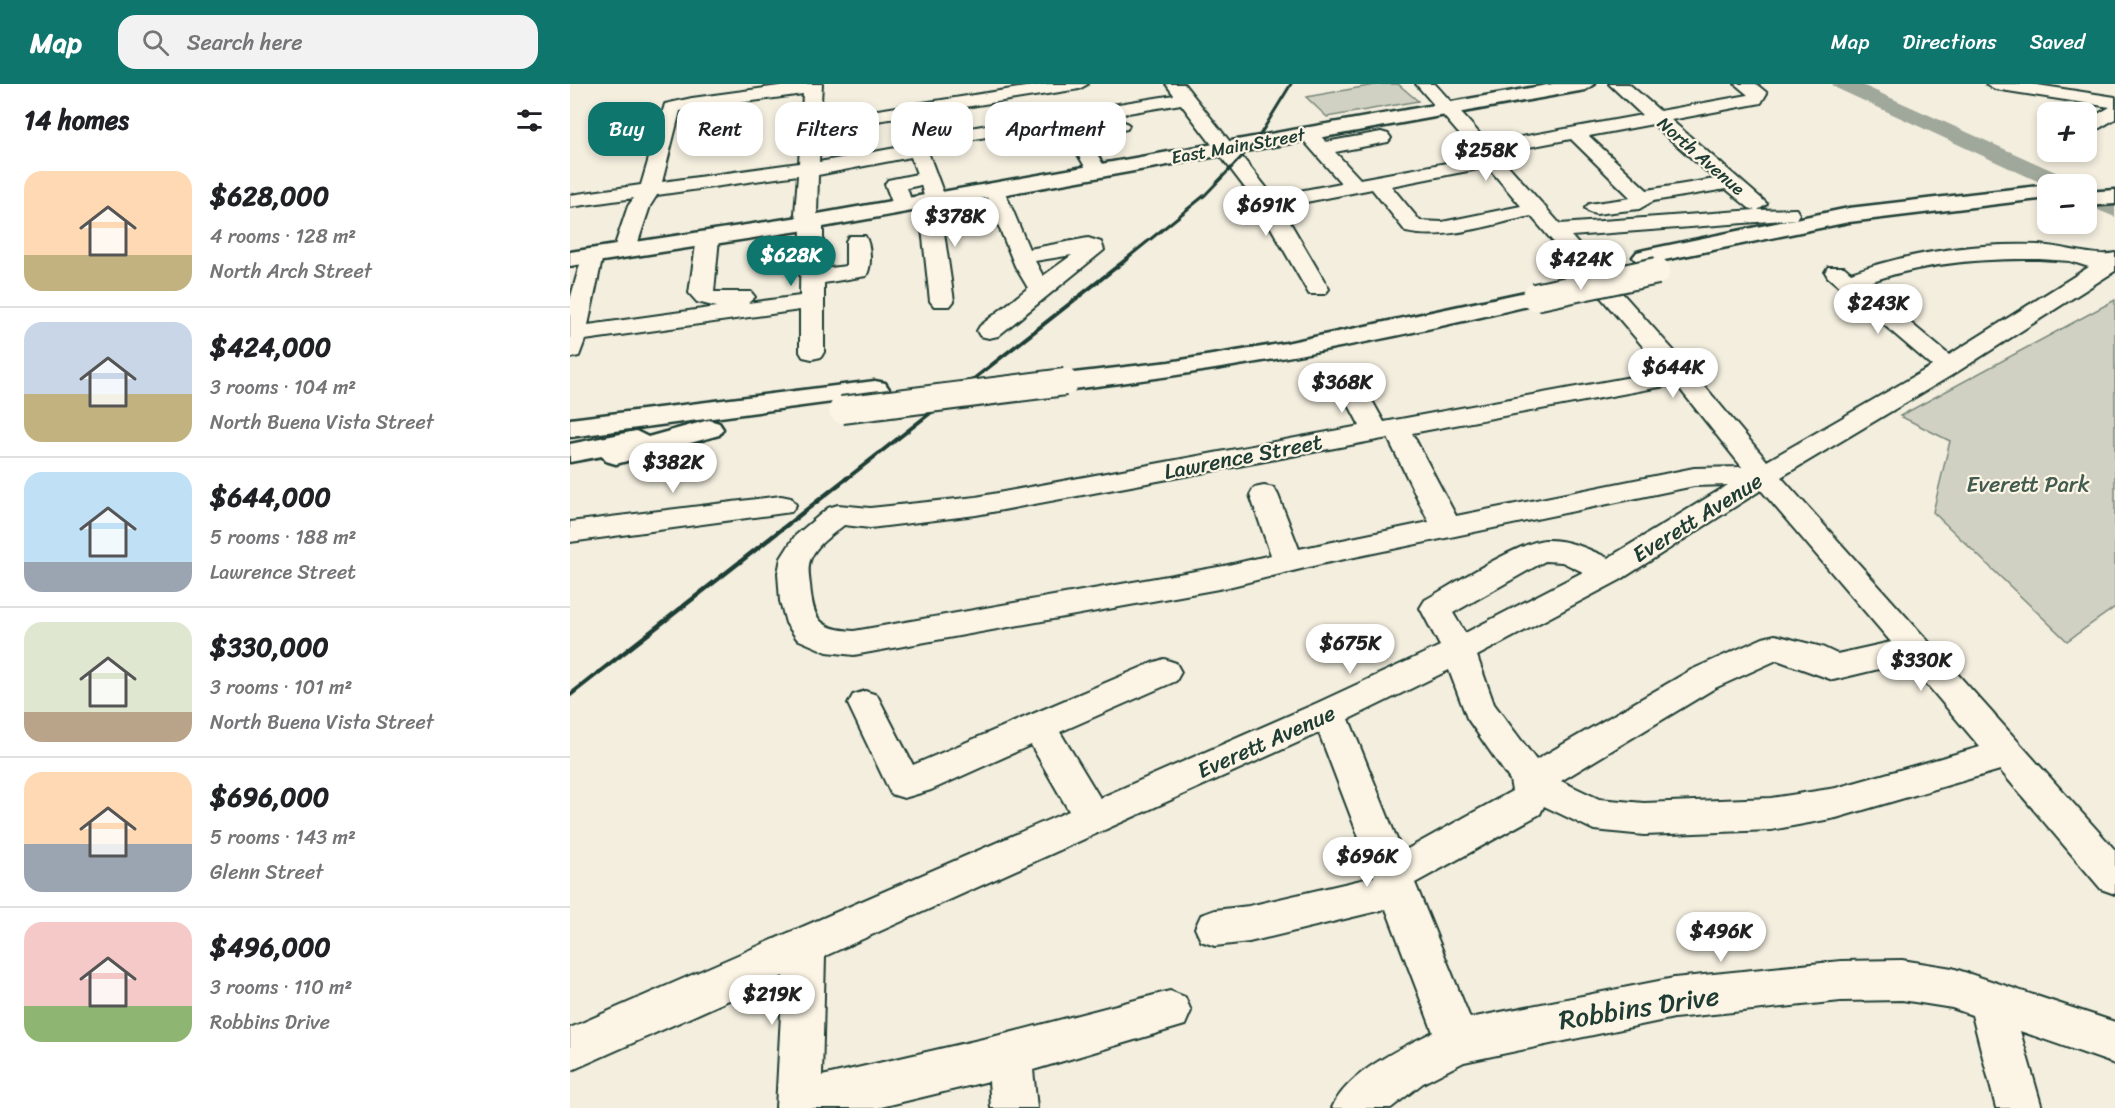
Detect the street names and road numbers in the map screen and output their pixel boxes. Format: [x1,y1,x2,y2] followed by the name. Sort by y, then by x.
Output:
[1650,108,1753,204] street label: North Avenue
[1169,118,1308,174] street label: East Main Street
[1161,422,1326,491] street label: Lawrence Street
[1624,462,1770,573] street label: Everett Avenue
[1191,694,1342,789] street label: Everett Avenue
[1555,972,1723,1044] street label: Robbins Drive

